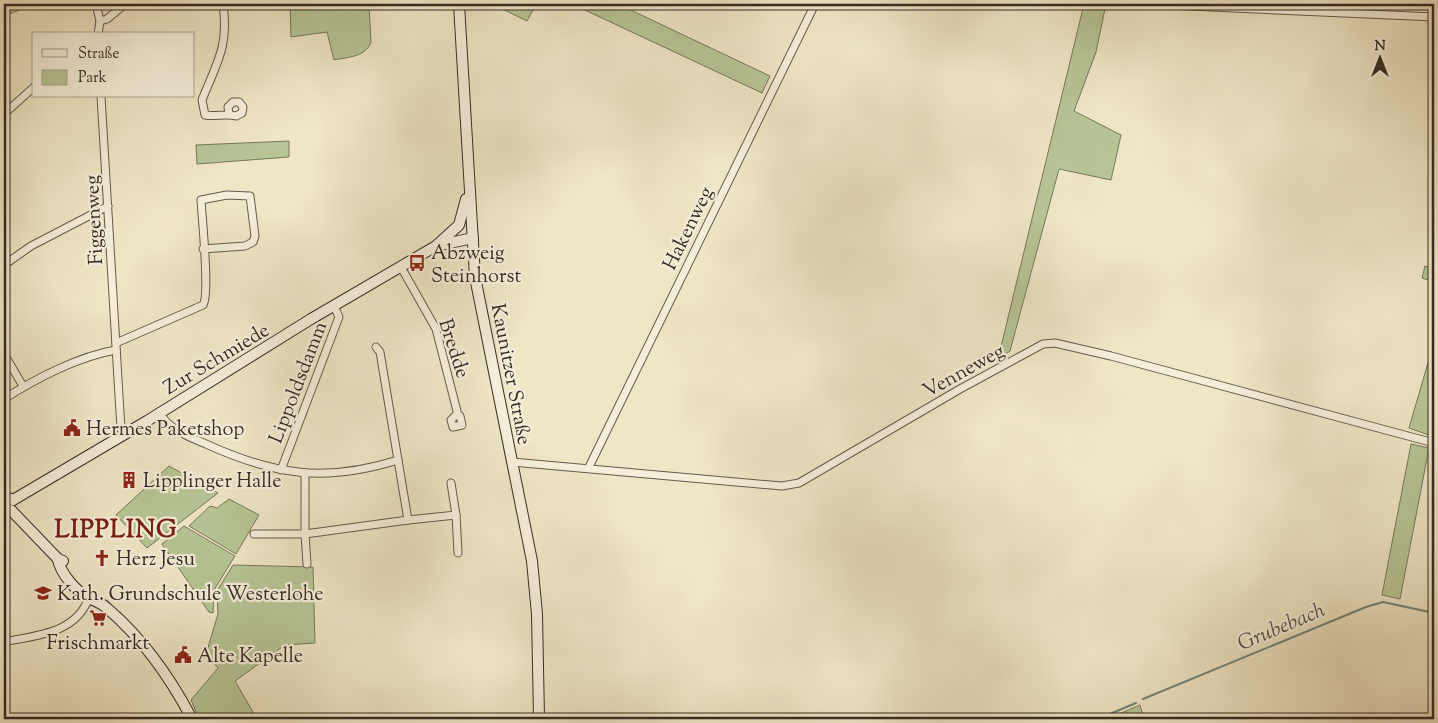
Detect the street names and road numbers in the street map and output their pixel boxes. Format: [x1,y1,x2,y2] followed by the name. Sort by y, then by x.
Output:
[79,174,112,265] street label: Figgenweg
[657,182,722,276] street label: Hakenweg
[482,301,537,448] street label: Kaunitzer Straße
[429,315,476,382] street label: Bredde
[159,317,276,403] street label: Zur Schmiede
[263,317,336,448] street label: Lippoldsdamm
[918,338,1011,407] street label: Venneweg

